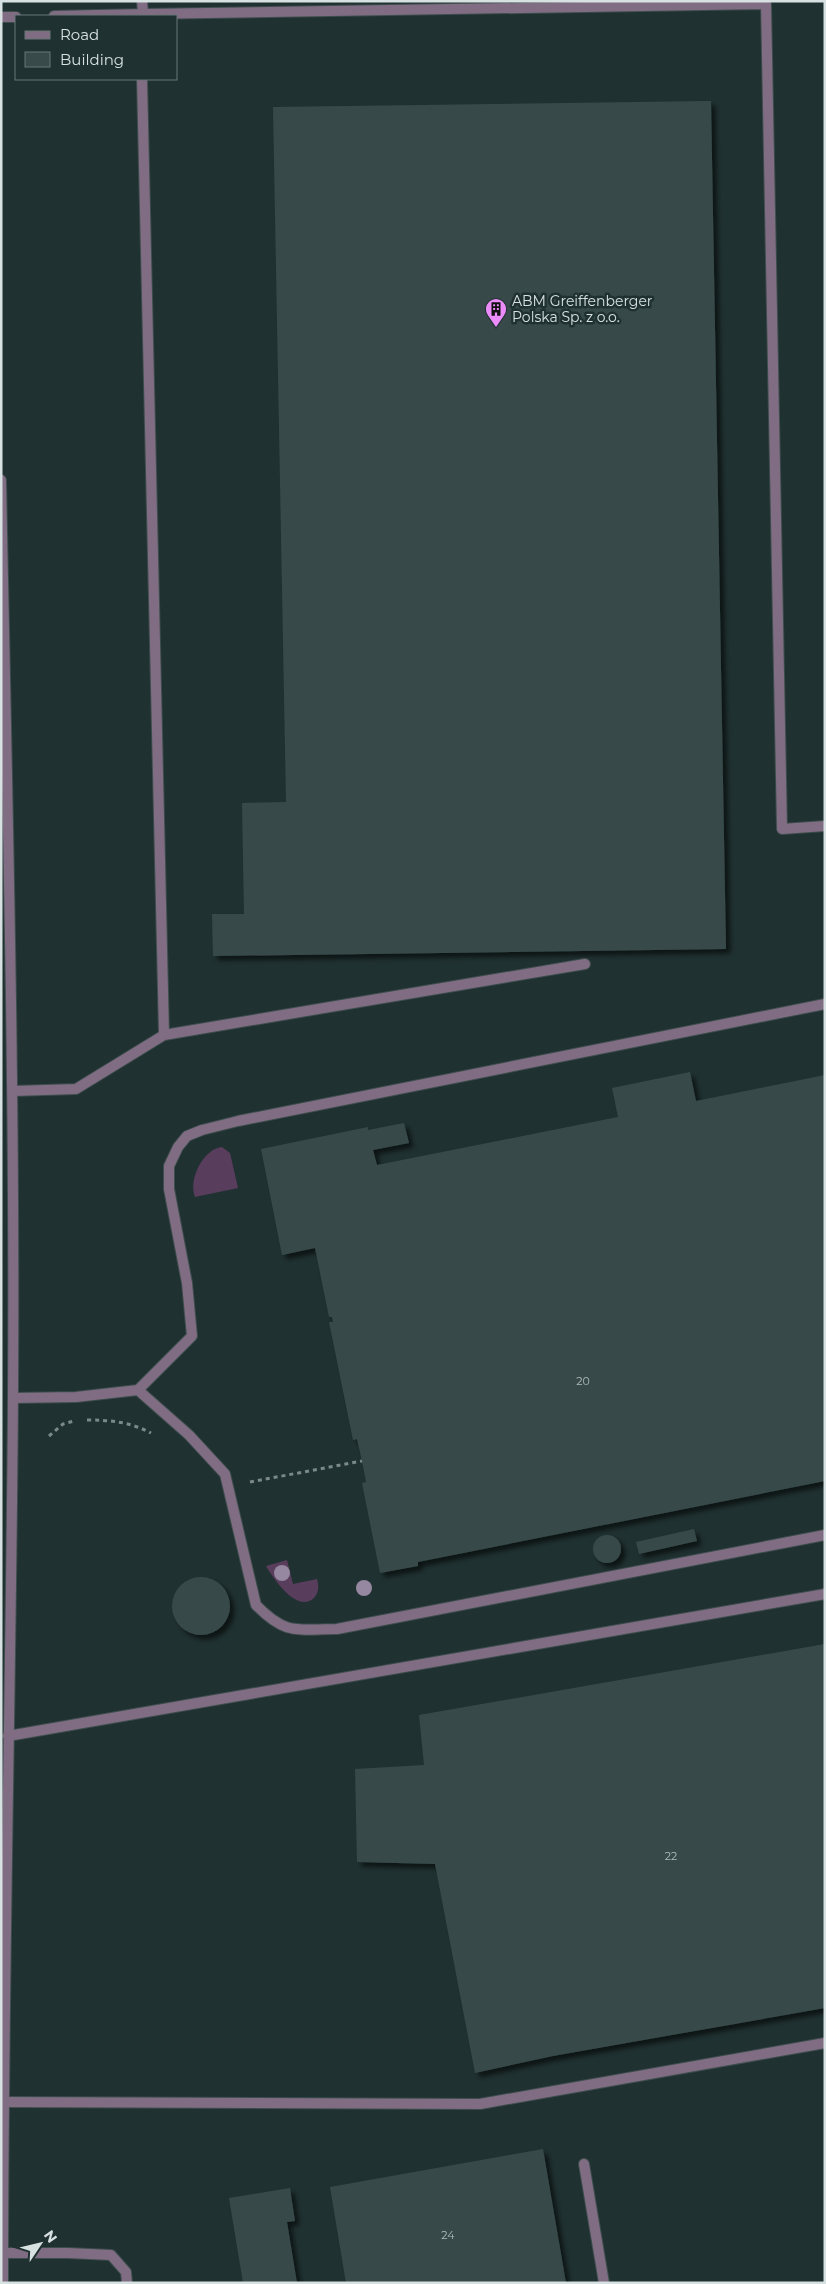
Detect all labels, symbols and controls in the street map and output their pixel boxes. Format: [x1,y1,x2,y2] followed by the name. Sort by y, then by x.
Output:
[15,15,178,80] legend
[60,25,99,44] text: Road
[60,50,124,69] text: Building
[512,292,653,326] place label: ABM Greiffenberger Polska Sp. z o.o.
[484,297,508,328] building icon: ABM Greiffenberger Polska Sp. z o.o.
[576,1374,590,1388] house number: 20
[665,1849,677,1863] house number: 22
[15,2219,65,2269] north arrow
[40,2227,61,2246] text: N
[441,2228,455,2242] house number: 24

